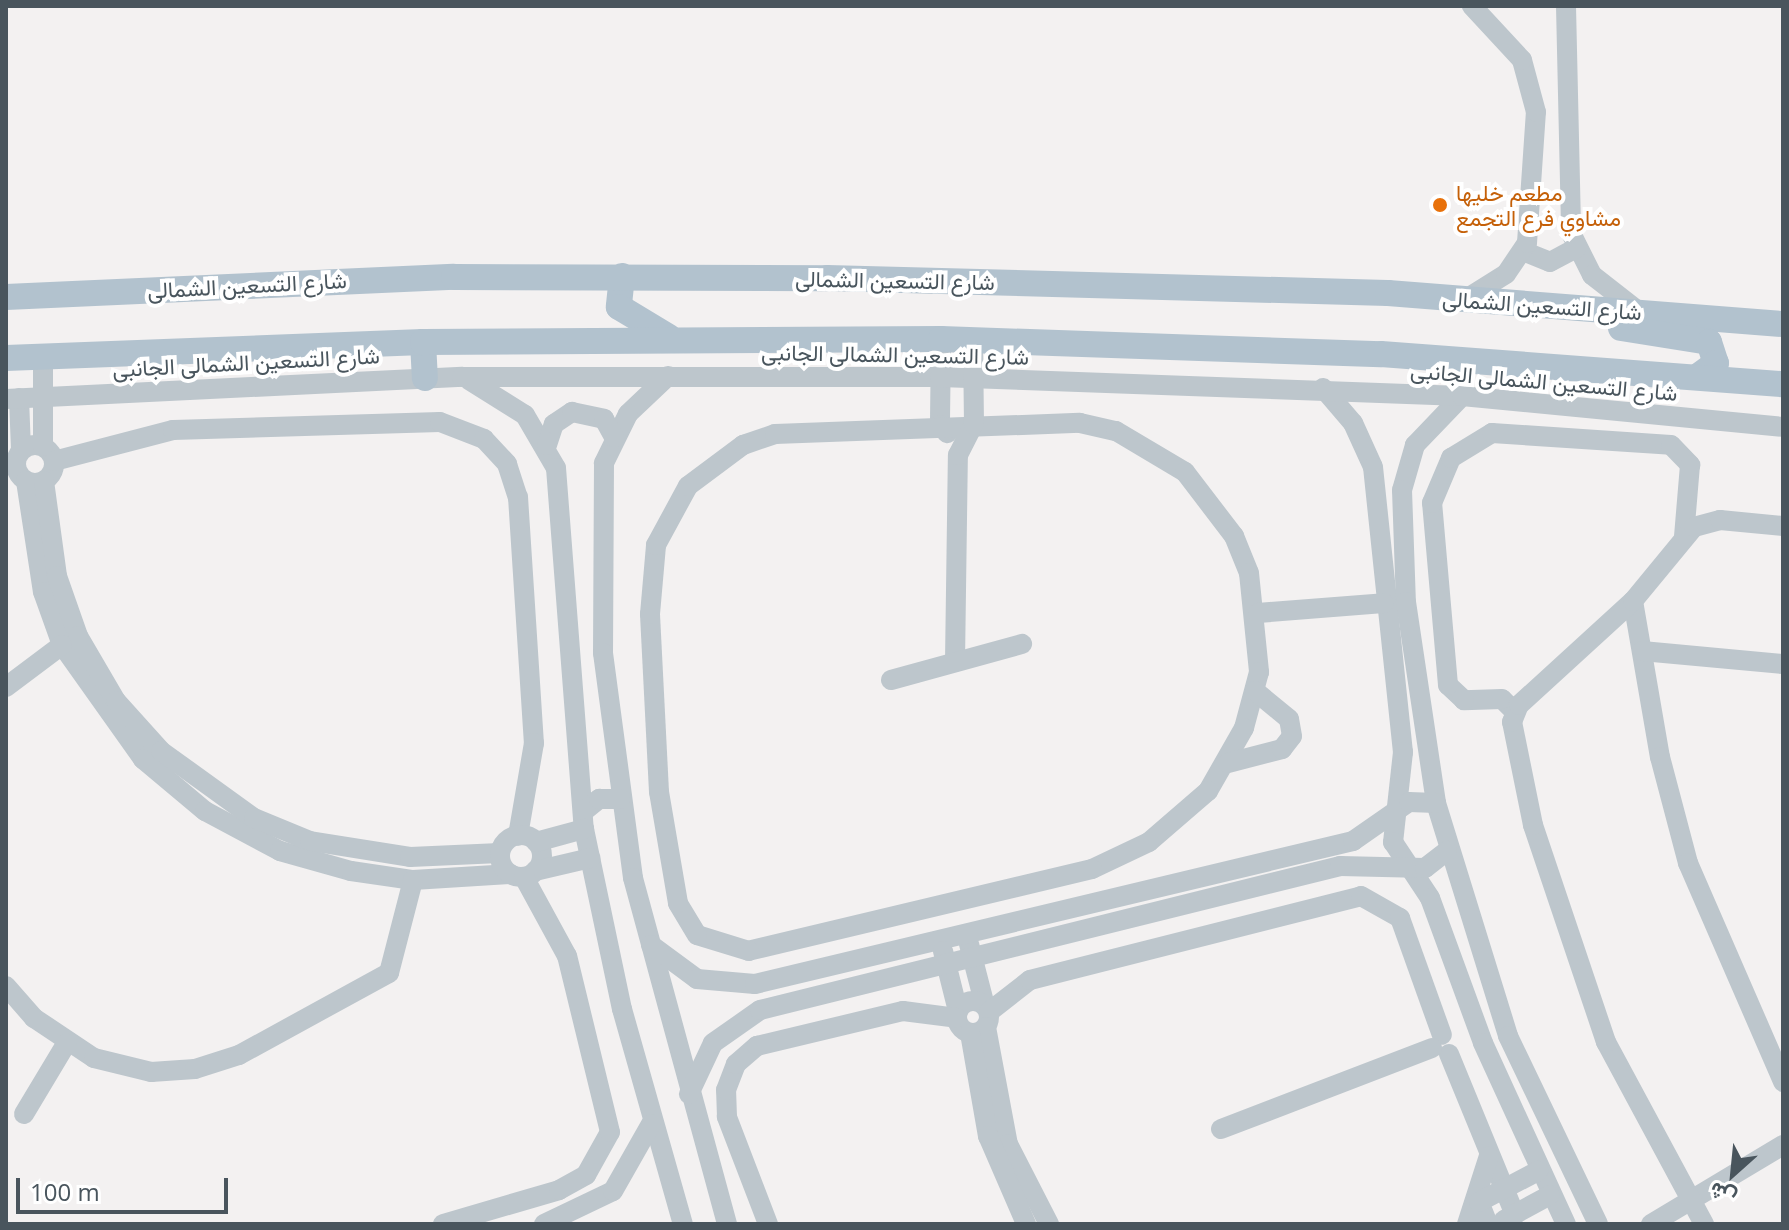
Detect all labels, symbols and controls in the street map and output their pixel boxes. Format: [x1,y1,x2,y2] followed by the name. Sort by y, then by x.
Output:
[1456,179,1621,230] place label: مطعم خليها مشاوي فرع التجمع
[1431,196,1449,214] marker: مطعم خليها مشاوي فرع التجمع
[795,265,995,295] street label: شارع التسعين الشمالى
[147,267,347,303] street label: شارع التسعين الشمالى
[1441,285,1643,325] street label: شارع التسعين الشمالى
[761,338,1029,370] street label: شارع التسعين الشمالى الجانبى
[112,342,380,382] street label: شارع التسعين الشمالى الجانبى
[1409,356,1679,406] street label: شارع التسعين الشمالى الجانبى
[1693,1134,1773,1214] north arrow
[20,1162,232,1212] scale bar
[30,1175,100,1208] text: 100 m
[1704,1176,1741,1215] text: ش

